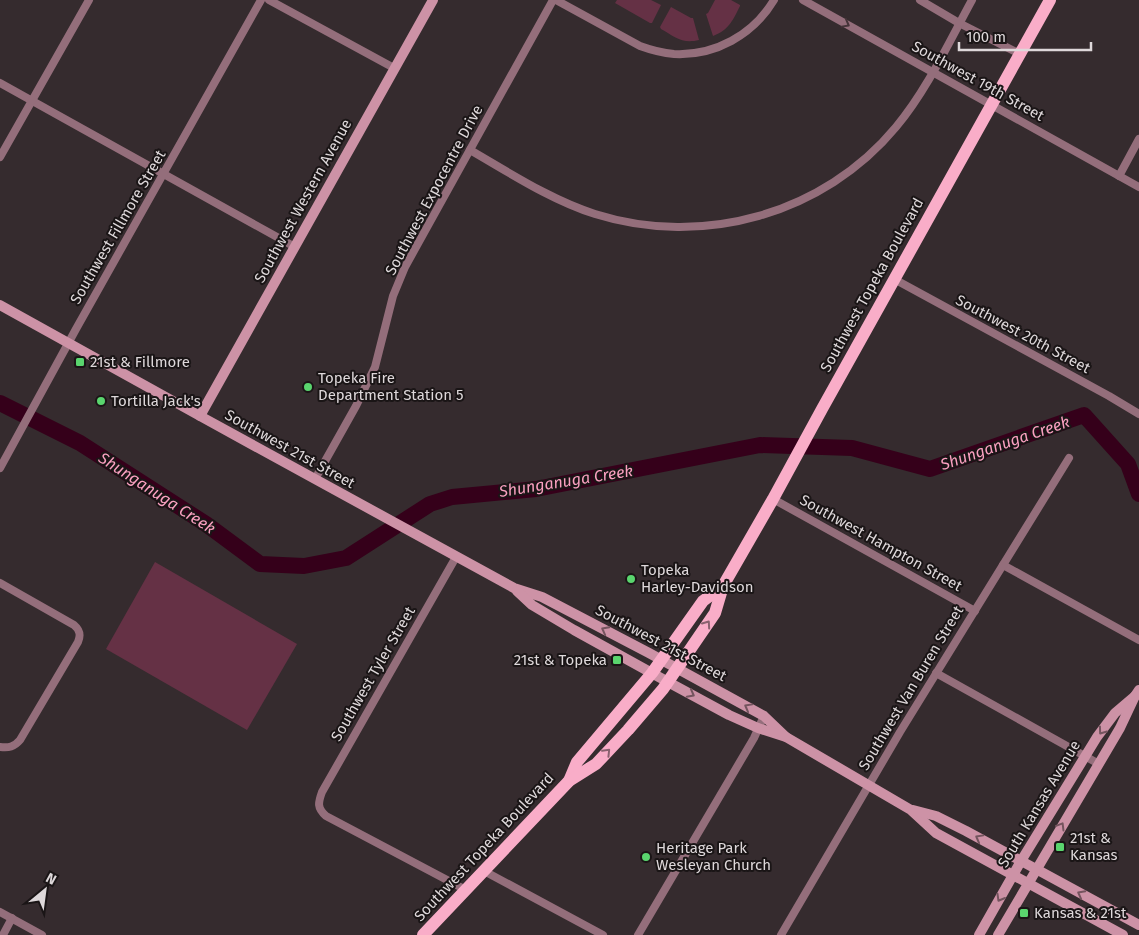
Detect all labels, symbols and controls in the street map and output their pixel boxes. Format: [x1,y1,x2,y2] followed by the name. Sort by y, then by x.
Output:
[840,18,849,28] one-way arrow
[959,20,1092,52] scale bar
[966,28,1006,46] text: 100 m
[909,37,1048,125] street label: Southwest 19th Street
[381,102,487,278] street label: Southwest Expocentre Drive
[250,116,356,286] street label: Southwest Western Avenue
[66,146,170,307] street label: Southwest Fillmore Street
[817,195,927,375] street label: Southwest Topeka Boulevard
[953,291,1094,377] street label: Southwest 20th Street
[90,353,190,371] place label: 21st & Fillmore
[74,356,86,368] marker: 21st & Fillmore
[318,369,464,404] place label: Topeka Fire Department Station 5
[302,381,314,393] marker: Topeka Fire Department Station 5
[111,392,201,410] place label: Tortilla Jack's
[95,395,107,407] marker: Tortilla Jack's
[222,406,359,493] street label: Southwest 21st Street
[937,412,1072,474] water label: Shunganuga Creek
[94,448,219,538] water label: Shunganuga Creek
[497,461,635,501] water label: Shunganuga Creek
[797,491,966,595] street label: Southwest Hampton Street
[641,561,753,596] place label: Topeka Harley-Davidson
[625,573,637,585] marker: Topeka Harley-Davidson
[592,601,730,685] street label: Southwest 21st Street
[855,602,968,774] street label: Southwest Van Buren Street
[327,603,419,745] street label: Southwest Tyler Street
[701,620,710,630] one-way arrow
[602,626,611,636] one-way arrow
[514,651,607,669] place label: 21st & Topeka
[611,654,623,666] marker: 21st & Topeka
[685,688,694,698] one-way arrow
[745,704,754,714] one-way arrow
[1099,725,1107,734] one-way arrow
[994,737,1084,871] street label: South Kansas Avenue
[601,748,610,757] one-way arrow
[411,769,557,925] street label: Southwest Topeka Boulevard
[1055,823,1065,832] one-way arrow
[1070,829,1118,864] place label: 21st & Kansas
[975,834,984,844] one-way arrow
[656,839,771,874] place label: Heritage Park Wesleyan Church
[1054,841,1066,853] marker: 21st & Kansas
[640,851,652,863] marker: Heritage Park Wesleyan Church
[20,865,70,915] north arrow
[43,869,59,889] text: N
[1077,890,1086,900] one-way arrow
[997,893,1007,902] one-way arrow
[1034,904,1127,922] place label: Kansas & 21st
[1018,907,1030,919] marker: Kansas & 21st

